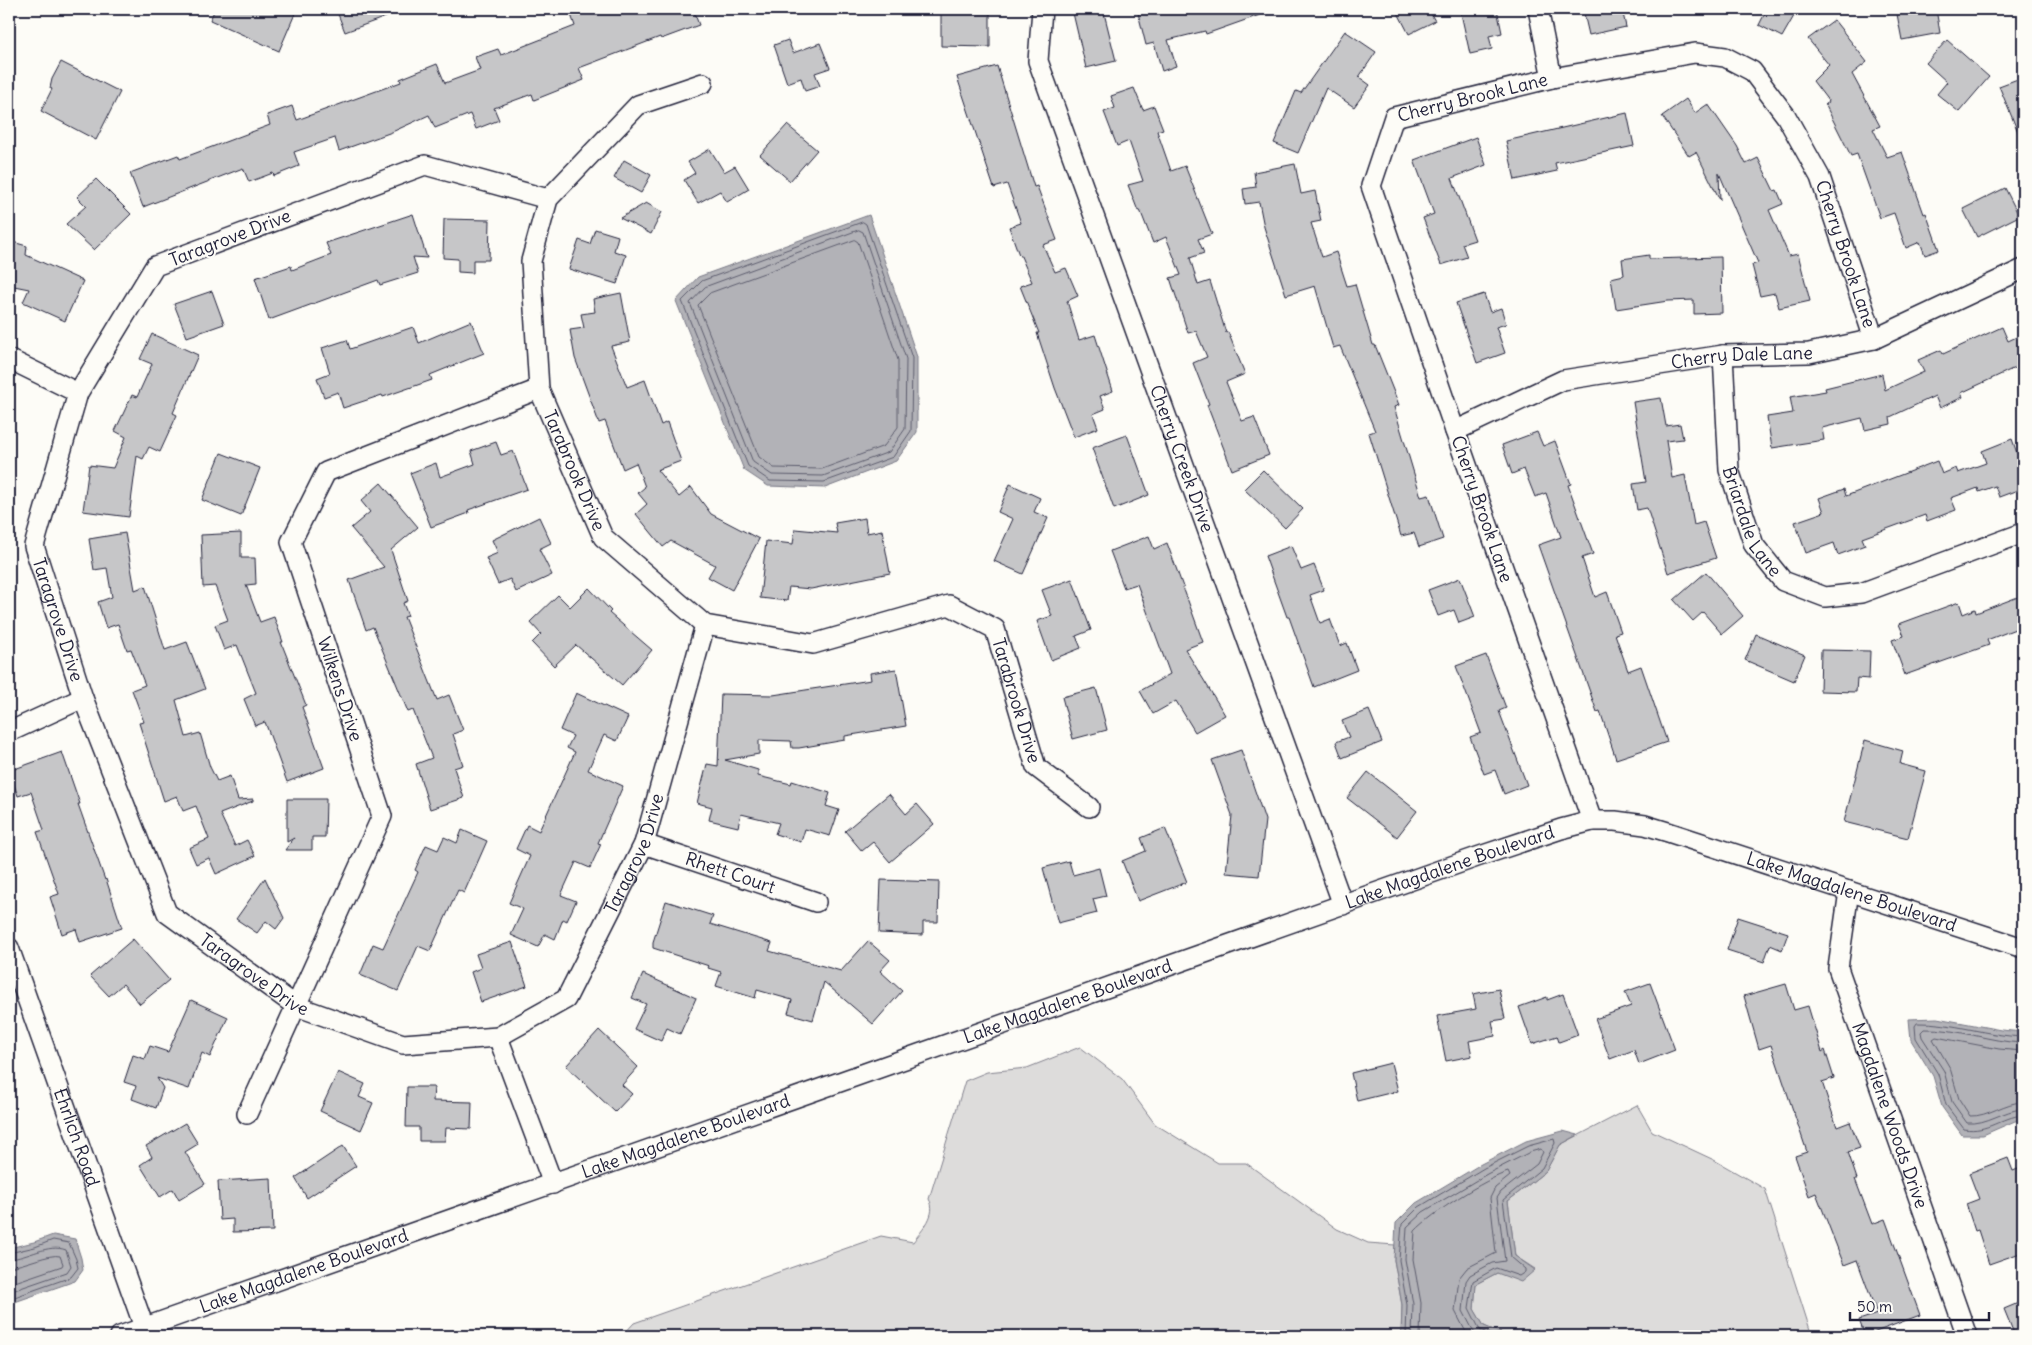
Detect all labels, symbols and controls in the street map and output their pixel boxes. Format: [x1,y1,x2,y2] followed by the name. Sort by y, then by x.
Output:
[1395,68,1550,127] street label: Cherry Brook Lane
[1811,177,1881,330] street label: Cherry Brook Lane
[166,204,294,271] street label: Taragrove Drive
[1669,341,1813,374] street label: Cherry Dale Lane
[1145,382,1219,535] street label: Cherry Creek Drive
[538,406,611,534] street label: Tarabrook Drive
[1447,432,1518,585] street label: Cherry Brook Lane
[1718,463,1787,581] street label: Briardale Lane
[28,555,89,684] street label: Taragrove Drive
[313,634,368,744] street label: Wilkens Drive
[987,635,1046,766] street label: Tarabrook Drive
[599,791,669,917] street label: Taragrove Drive
[1342,820,1557,914] street label: Lake Magdalene Boulevard
[1744,846,1960,937] street label: Lake Magdalene Boulevard
[682,847,778,898] street label: Rhett Court
[195,928,311,1020] street label: Taragrove Drive
[960,953,1175,1048] street label: Lake Magdalene Boulevard
[1847,1019,1933,1211] street label: Magdalene Woods Drive
[49,1085,105,1190] street label: Ehrlich Road
[578,1088,793,1183] street label: Lake Magdalene Boulevard
[196,1223,411,1318] street label: Lake Magdalene Boulevard
[1850,1290,1988,1322] scale bar
[1857,1297,1892,1316] text: 50 m

